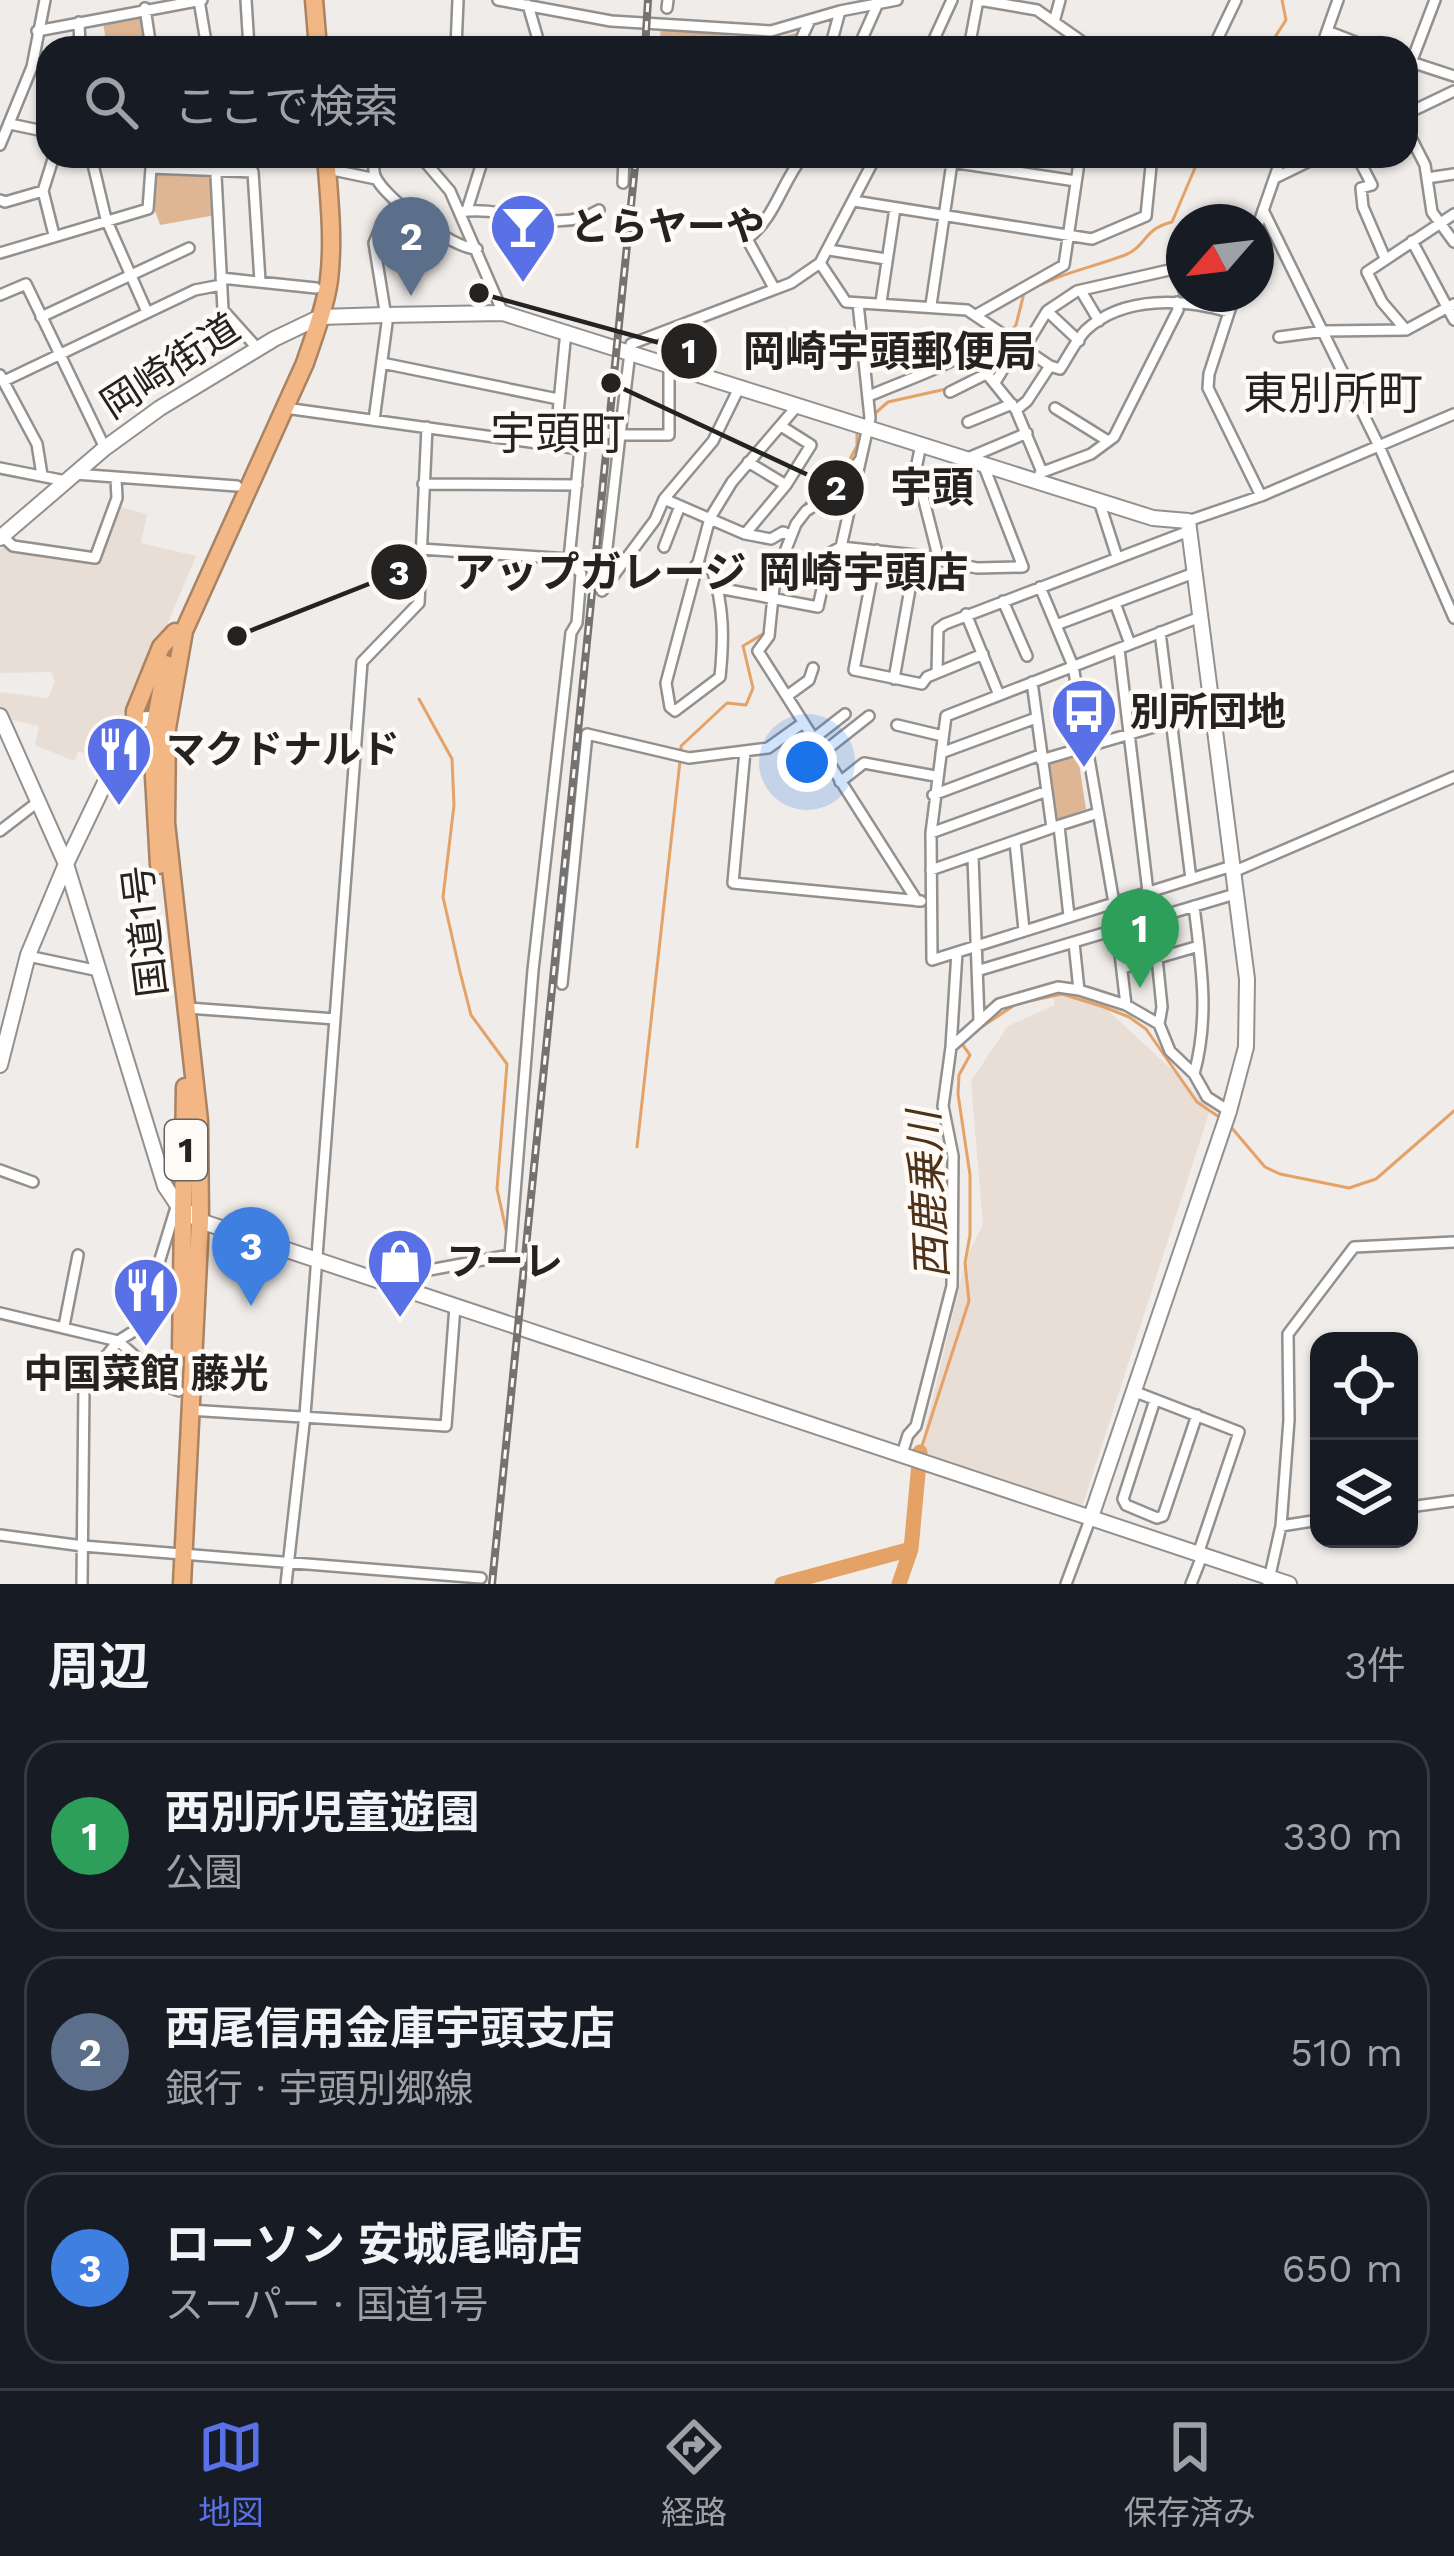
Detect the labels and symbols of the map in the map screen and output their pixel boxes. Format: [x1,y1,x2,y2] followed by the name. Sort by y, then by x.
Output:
[488,191,558,285] bar icon: とらヤーや
[372,197,450,296] pin: 2
[570,204,765,249] place label: とらヤーや
[1166,204,1274,312] north arrow
[92,305,248,427] street label: 岡崎街道
[659,312,1061,390] callout: 岡崎宇頭郵便局
[743,327,1037,376] text: 岡崎宇頭郵便局
[681,330,697,372] text: 1
[1243,367,1423,420] district label: 東別所町
[490,407,626,460] district label: 宇頭町
[806,449,998,527] callout: 宇頭
[890,463,974,512] text: 宇頭
[825,467,847,509] text: 2
[369,533,993,611] callout: アップガレージ 岡崎宇頭店
[453,548,969,597] text: アップガレージ 岡崎宇頭店
[388,552,410,594] text: 3
[1049,676,1119,770] bus stop icon: 別所団地
[1130,689,1286,734] place label: 別所団地
[84,714,154,808] restaurant icon: マクドナルド
[166,727,400,772] place label: マクドナルド
[777,732,837,792] your location
[115,863,175,999] street label: 国道1号
[1101,889,1179,988] pin: 1
[899,1106,957,1280] water label: 西鹿乗川
[165,1120,207,1180] road number: 1
[212,1207,290,1306] pin: 3
[365,1226,435,1320] shop icon: フーレ
[446,1239,563,1284] place label: フーレ
[111,1255,181,1349] restaurant icon: 中国菜館 藤光
[23,1351,269,1396] place label: 中国菜館 藤光

